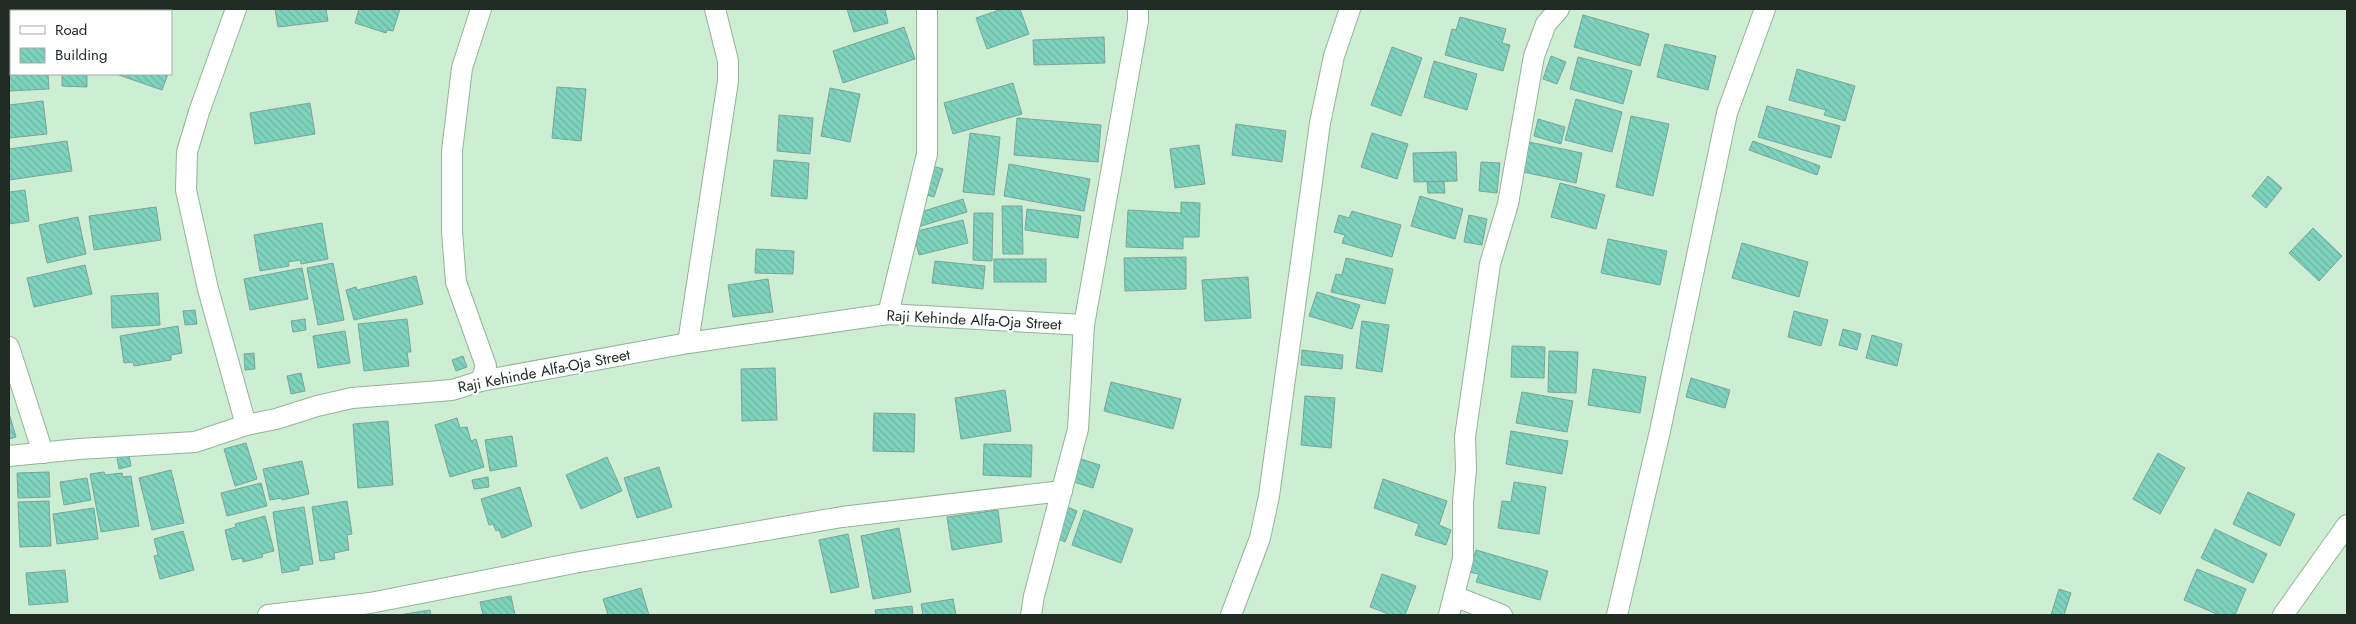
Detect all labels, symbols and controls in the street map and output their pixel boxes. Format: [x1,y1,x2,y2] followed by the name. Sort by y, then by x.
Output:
[10,10,172,75] legend
[55,19,87,41] text: Road
[55,44,107,66] text: Building
[886,304,1062,336] street label: Raji Kehinde Alfa-Oja Street
[456,343,632,398] street label: Raji Kehinde Alfa-Oja Street

